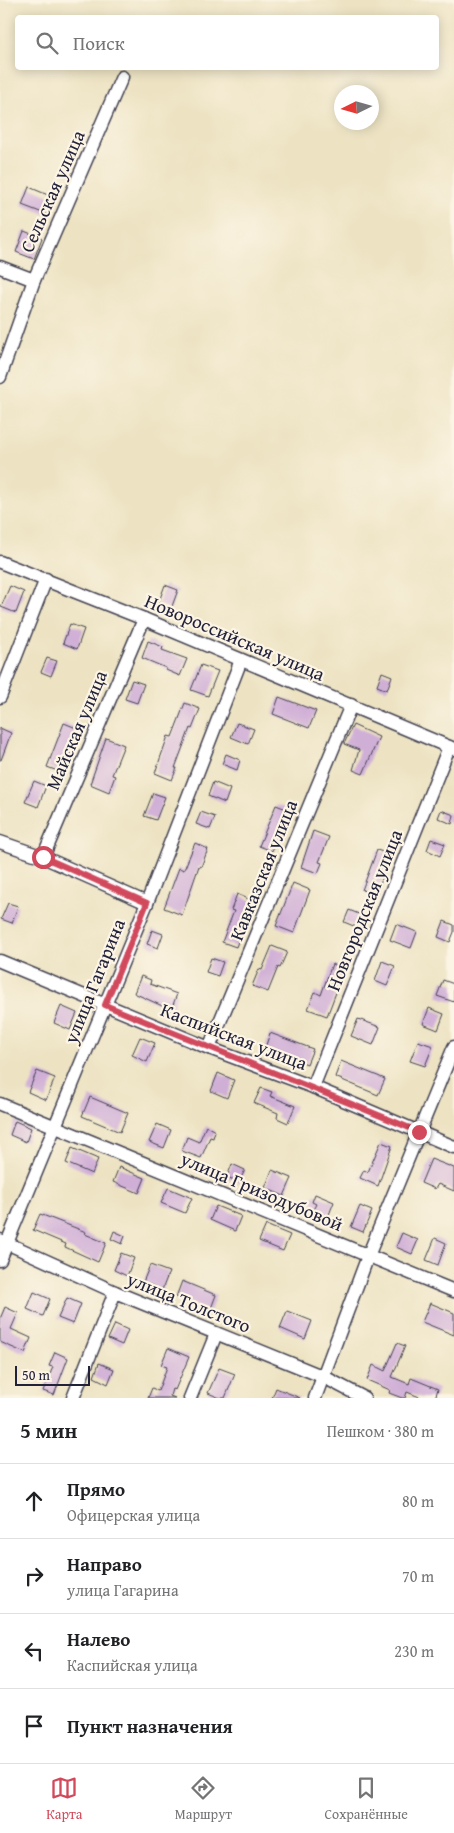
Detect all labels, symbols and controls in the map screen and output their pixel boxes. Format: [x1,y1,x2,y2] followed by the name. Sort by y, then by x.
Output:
[15,15,439,70] search box
[33,29,61,57] icon: search
[73,29,125,57] text: Поиск
[334,85,379,130] north arrow
[13,125,91,257] street label: Сельская улица
[141,586,329,688] street label: Новороссийская улица
[38,666,114,794] street label: Майская улица
[222,795,304,945] street label: Кавказская улица
[319,825,409,995] street label: Новгородская улица
[32,846,55,869] route start
[56,914,132,1049] street label: улица Гагарина
[157,995,311,1077] street label: Каспийская улица
[408,1121,431,1144] route end
[176,1144,347,1238] street label: улица Гризодубовой
[122,1264,255,1340] street label: улица Толстого
[15,1363,90,1386] scale bar
[22,1365,50,1385] text: 50 m
[20,1415,77,1446] text: 5 мин
[327,1419,434,1443] text: Пешком · 380 m
[67,1475,125,1503] text: Прямо
[20,1487,48,1515] icon: ahead
[402,1489,434,1513] text: 80 m
[67,1503,200,1527] text: Офицерская улица
[67,1550,142,1578] text: Направо
[20,1562,48,1590] icon: right
[402,1564,434,1588] text: 70 m
[67,1578,179,1602] text: улица Гагарина
[67,1625,130,1653] text: Налево
[20,1637,48,1665] icon: left
[394,1639,434,1663] text: 230 m
[67,1653,198,1677] text: Каспийская улица
[20,1712,48,1740] icon: arrive
[67,1712,233,1740] text: Пункт назначения
[46,1774,82,1824] tab: Карта
[175,1774,232,1824] tab: Маршрут
[324,1774,408,1824] tab: Сохранённые

